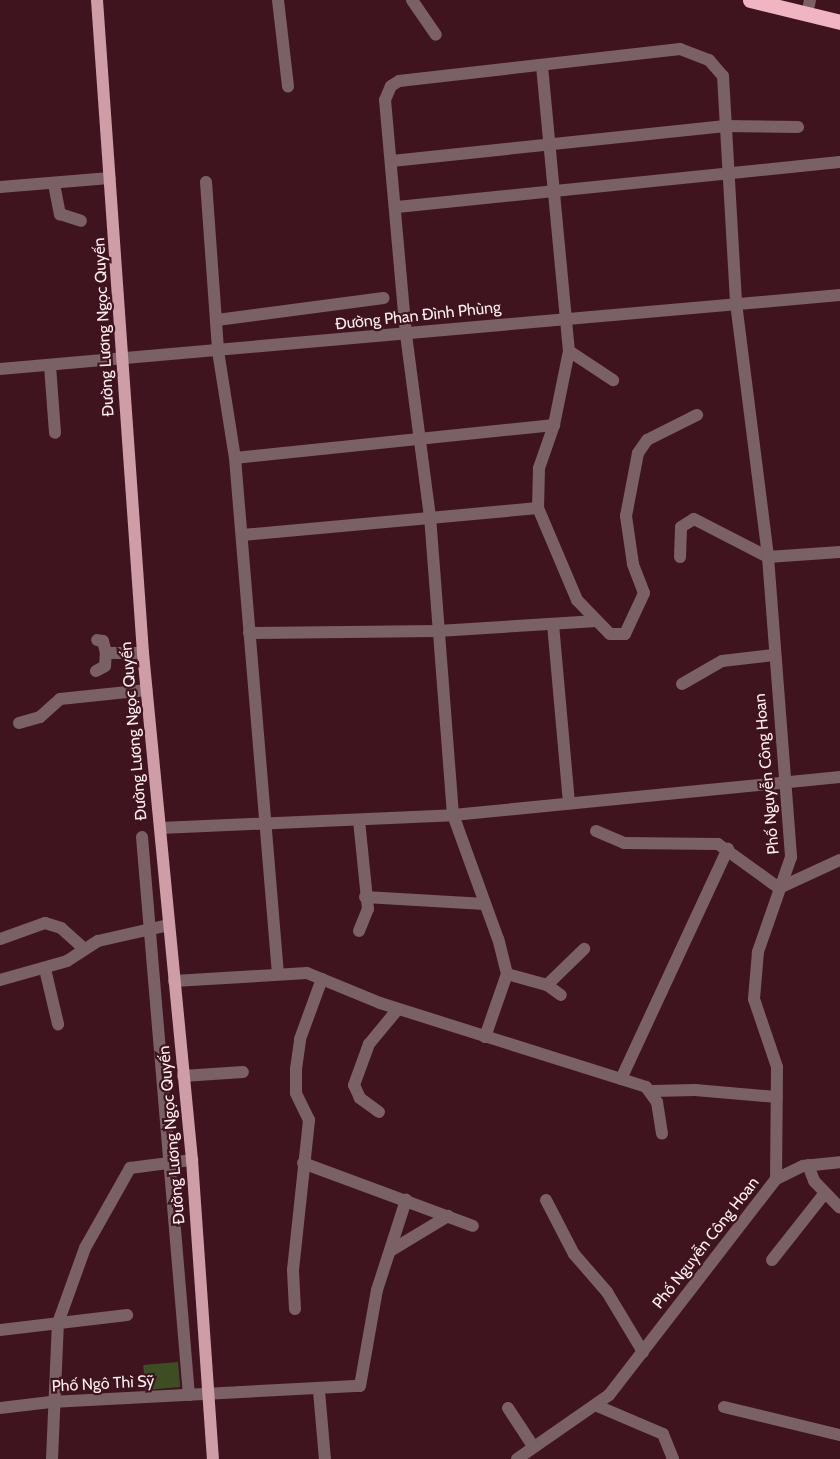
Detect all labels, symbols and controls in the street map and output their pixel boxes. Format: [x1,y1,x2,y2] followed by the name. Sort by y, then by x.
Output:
[90,237,118,417] street label: Đường Lương Ngọc Quyến
[334,298,502,334] street label: Đường Phan Đình Phùng
[117,641,151,821] street label: Đường Lương Ngọc Quyến
[750,693,784,855] street label: Phố Nguyễn Công Hoan
[155,1045,189,1225] street label: Đường Lương Ngọc Quyến
[649,1173,763,1313] street label: Phố Nguyễn Công Hoan
[51,1372,155,1396] street label: Phố Ngô Thì Sỹ

